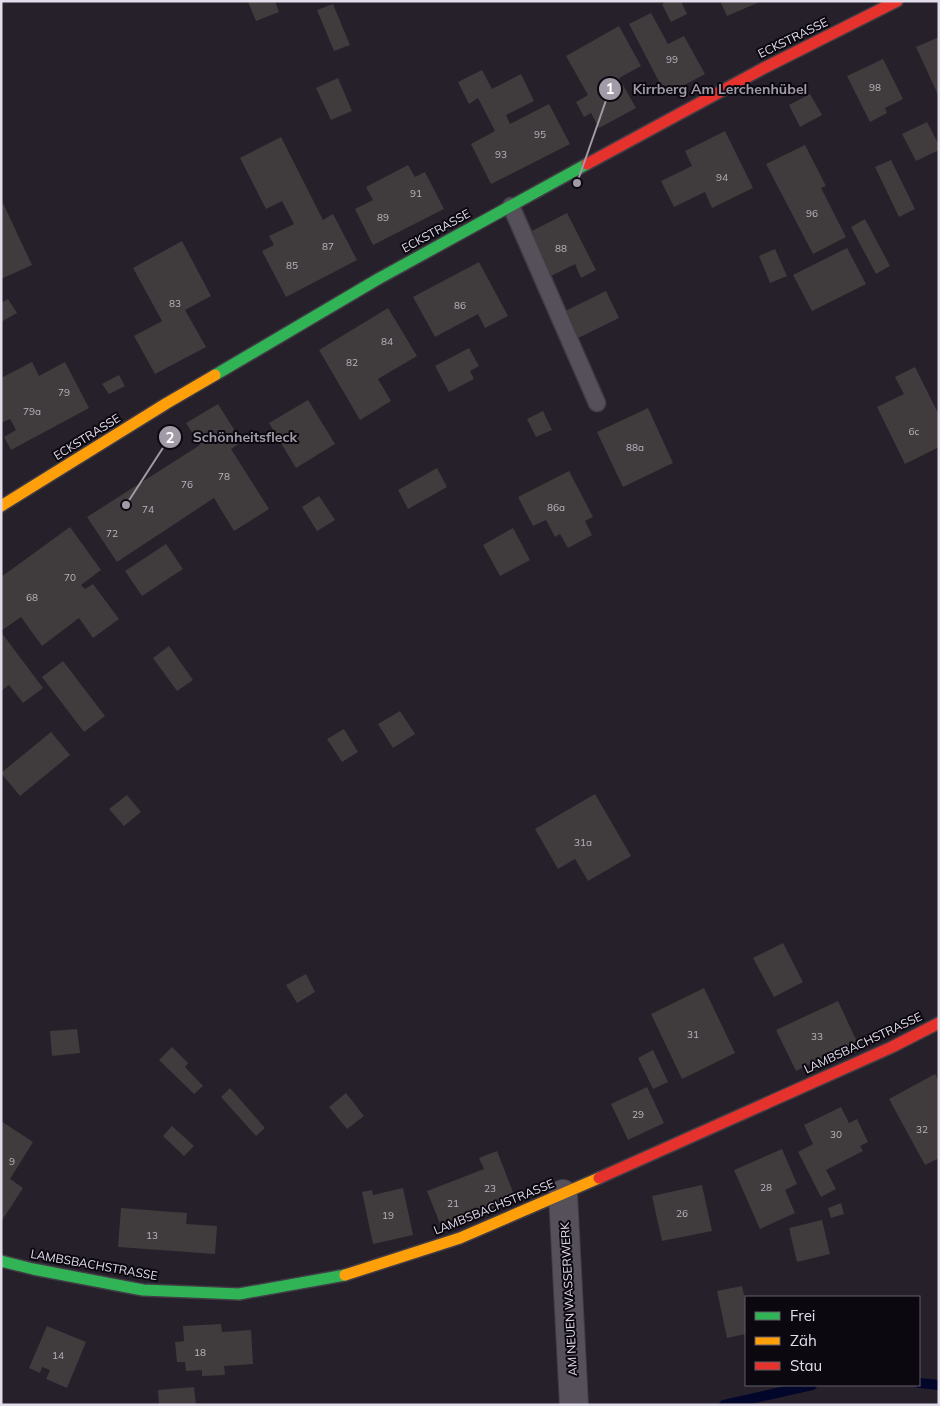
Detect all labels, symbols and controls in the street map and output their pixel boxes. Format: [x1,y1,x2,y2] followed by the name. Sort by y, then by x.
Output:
[755,14,830,61] street label: ECKSTRASSE
[666,53,678,66] house number: 99
[597,75,817,104] callout: Kirrberg Am Lerchenhübel
[605,79,615,98] text: 1
[633,80,807,98] text: Kirrberg Am Lerchenhübel
[869,81,881,94] house number: 98
[534,128,546,141] house number: 95
[495,148,507,161] house number: 93
[716,171,728,184] house number: 94
[410,187,422,200] house number: 91
[399,206,473,256] street label: ECKSTRASSE
[806,207,818,220] house number: 96
[377,211,389,224] house number: 89
[322,240,334,253] house number: 87
[555,242,567,255] house number: 88
[286,259,298,272] house number: 85
[169,297,181,310] house number: 83
[454,299,466,312] house number: 86
[381,335,393,348] house number: 84
[346,356,358,369] house number: 82
[58,386,70,399] house number: 79
[23,405,41,418] house number: 79a
[51,410,123,463] street label: ECKSTRASSE
[158,423,308,452] callout: Schönheitsfleck
[909,425,920,438] house number: 6c
[165,428,175,447] text: 2
[193,428,298,446] text: Schönheitsfleck
[626,441,644,454] house number: 88a
[218,470,230,483] house number: 78
[181,478,193,491] house number: 76
[547,501,565,514] house number: 86a
[142,503,154,516] house number: 74
[106,527,118,540] house number: 72
[64,571,76,584] house number: 70
[26,591,38,604] house number: 68
[574,836,592,849] house number: 31a
[801,1009,924,1077] street label: LAMBSBACHSTRASSE
[687,1028,699,1041] house number: 31
[811,1030,823,1043] house number: 33
[632,1108,644,1121] house number: 29
[916,1123,928,1136] house number: 32
[830,1128,842,1141] house number: 30
[9,1155,15,1168] house number: 9
[431,1175,556,1238] street label: LAMBSBACHSTRASSE
[760,1181,772,1194] house number: 28
[484,1182,496,1195] house number: 23
[447,1197,459,1210] house number: 21
[676,1207,688,1220] house number: 26
[382,1209,394,1222] house number: 19
[557,1221,580,1376] street label: AM NEUEN WASSERWERK
[146,1229,158,1242] house number: 13
[29,1246,159,1283] street label: LAMBSBACHSTRASSE
[745,1296,920,1386] legend
[790,1306,815,1325] text: Frei
[790,1331,817,1350] text: Zäh
[194,1346,206,1359] house number: 18
[52,1349,64,1362] house number: 14
[790,1356,822,1375] text: Stau

